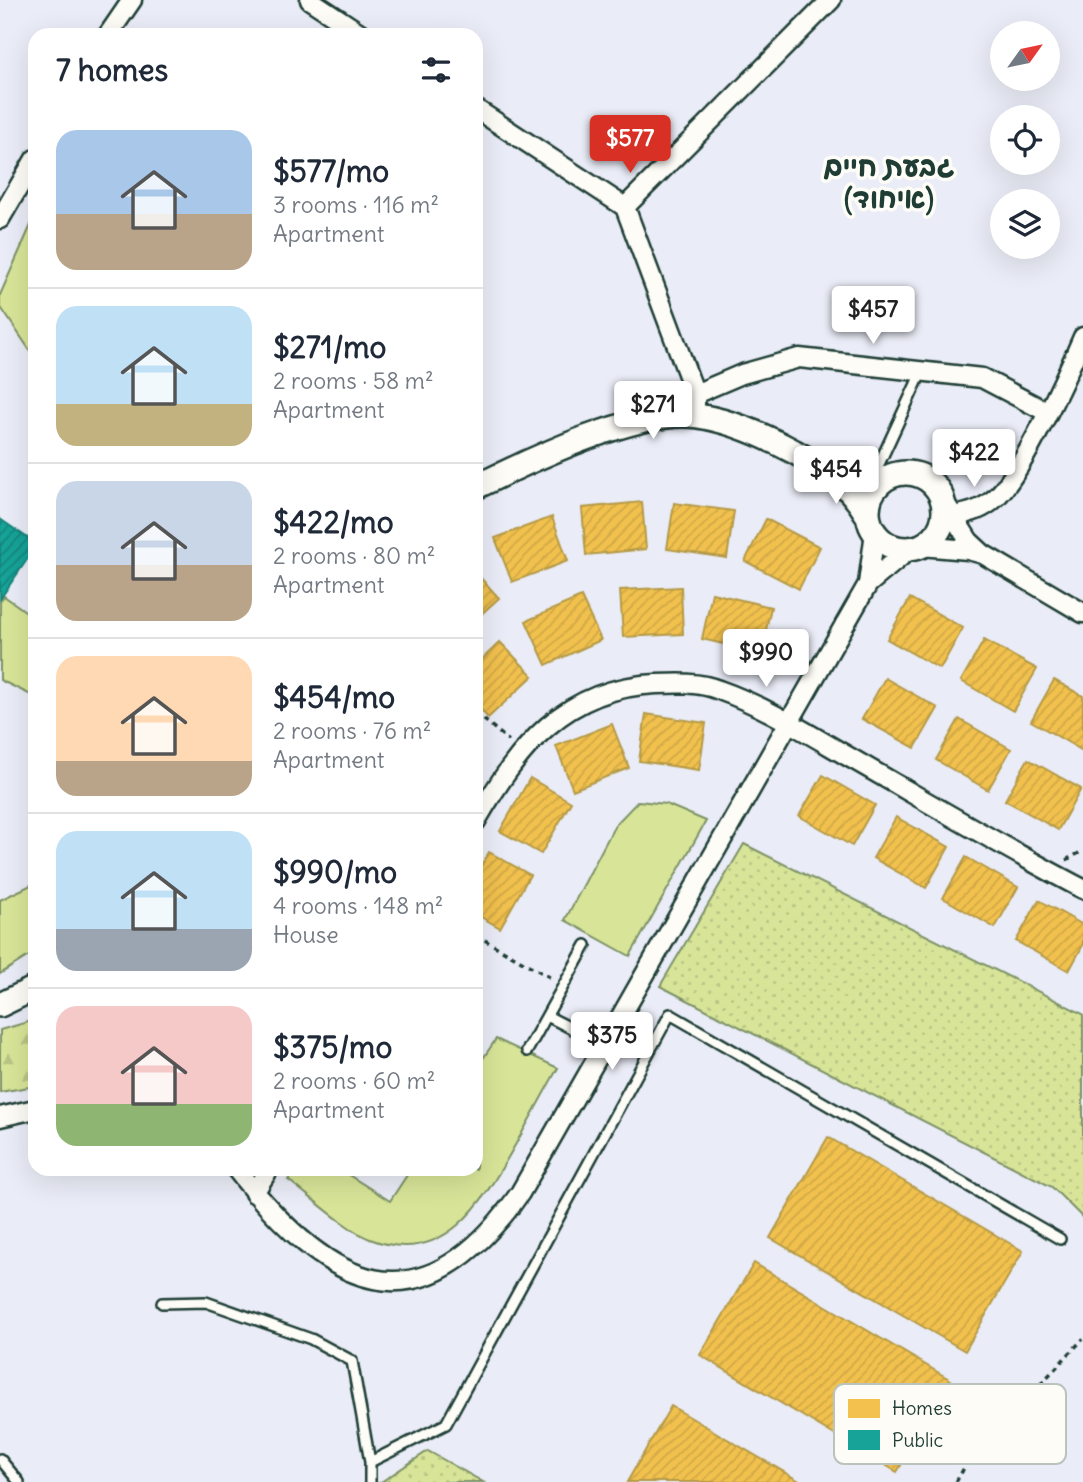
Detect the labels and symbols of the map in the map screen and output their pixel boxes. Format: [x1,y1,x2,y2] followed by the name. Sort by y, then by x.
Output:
[990,21,1060,91] north arrow
[589,116,671,175] pin: $577
[824,148,954,216] district label: גבעת חיים (איחוד)
[832,286,914,346] pin: $457
[612,382,694,441] pin: $271
[933,430,1015,489] pin: $422
[795,447,877,506] pin: $454
[725,630,807,689] pin: $990
[571,1012,653,1072] pin: $375
[834,1384,1066,1464] legend
[892,1396,952,1420] text: Homes
[892,1428,943,1452] text: Public

